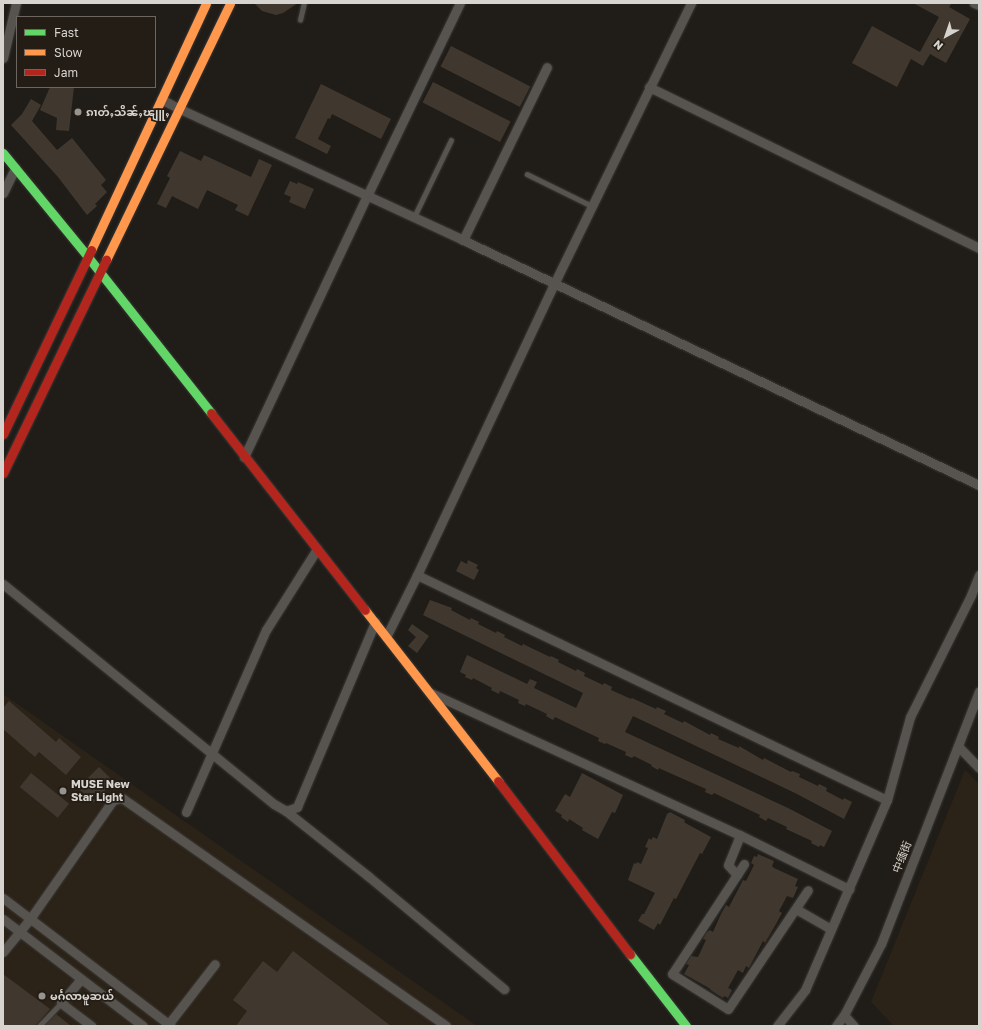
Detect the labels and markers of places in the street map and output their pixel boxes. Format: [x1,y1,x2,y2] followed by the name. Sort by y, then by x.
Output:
[86,105,170,119] place label: ၵၢတ်ႇသိၼ်ႇၽျူႇ
[73,107,83,117] marker: ၵၢတ်ႇသိၼ်ႇၽျူႇ
[71,778,130,804] place label: MUSE New Star Light
[58,786,68,796] marker: MUSE New Star Light
[50,989,114,1003] place label: မင်္ဂလာမူဆယ်
[37,991,47,1001] marker: မင်္ဂလာမူဆယ်

